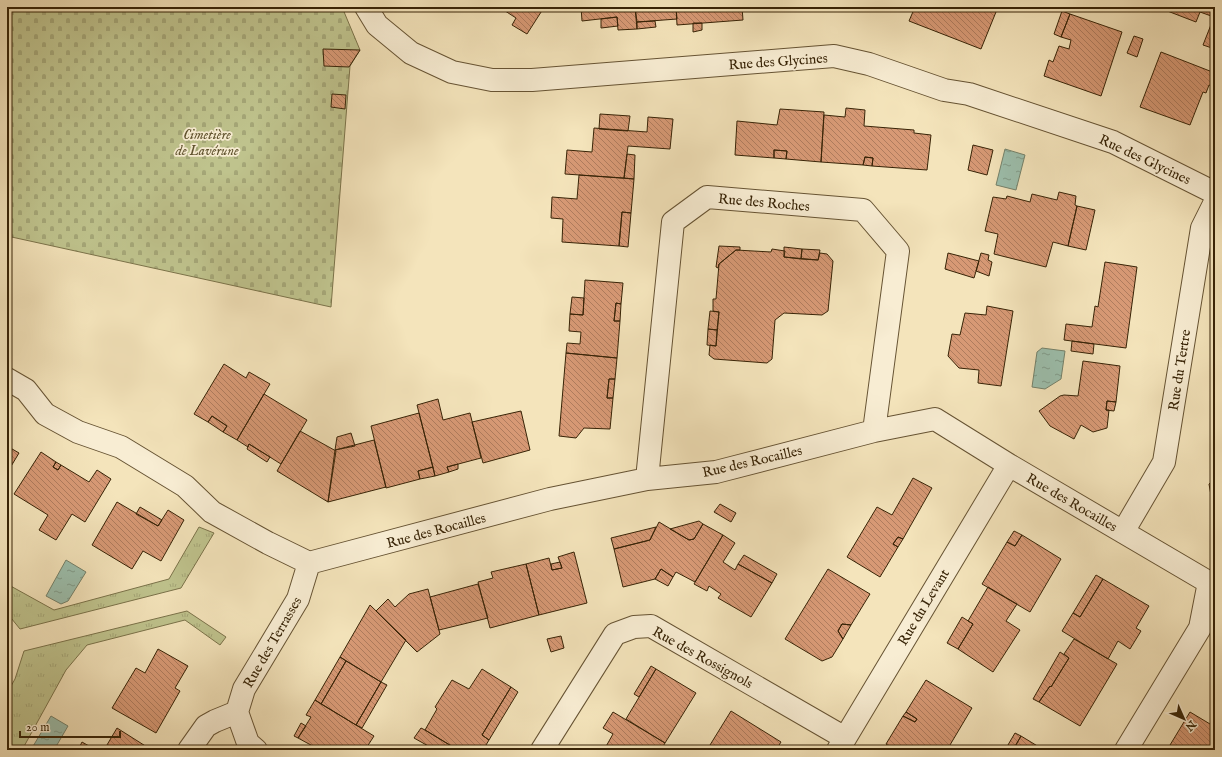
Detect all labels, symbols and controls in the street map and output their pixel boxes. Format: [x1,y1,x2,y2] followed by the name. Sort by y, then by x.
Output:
[728,50,828,74] street label: Rue des Glycines
[174,126,239,160] park label: Cimetière de Lavérune
[1096,131,1193,189] street label: Rue des Glycines
[717,190,811,216] street label: Rue des Roches
[1165,328,1195,412] street label: Rue du Tertre
[700,442,804,482] street label: Rue des Rocailles
[1023,470,1120,536] street label: Rue des Rocailles
[385,509,488,553] street label: Rue des Rocailles
[894,566,954,649] street label: Rue du Levant
[240,594,306,691] street label: Rue des Terrasses
[649,623,756,693] street label: Rue des Rossignols
[1164,699,1204,739] north arrow
[20,713,120,739] scale bar
[1182,716,1199,734] text: N
[26,720,49,735] text: 20 m

